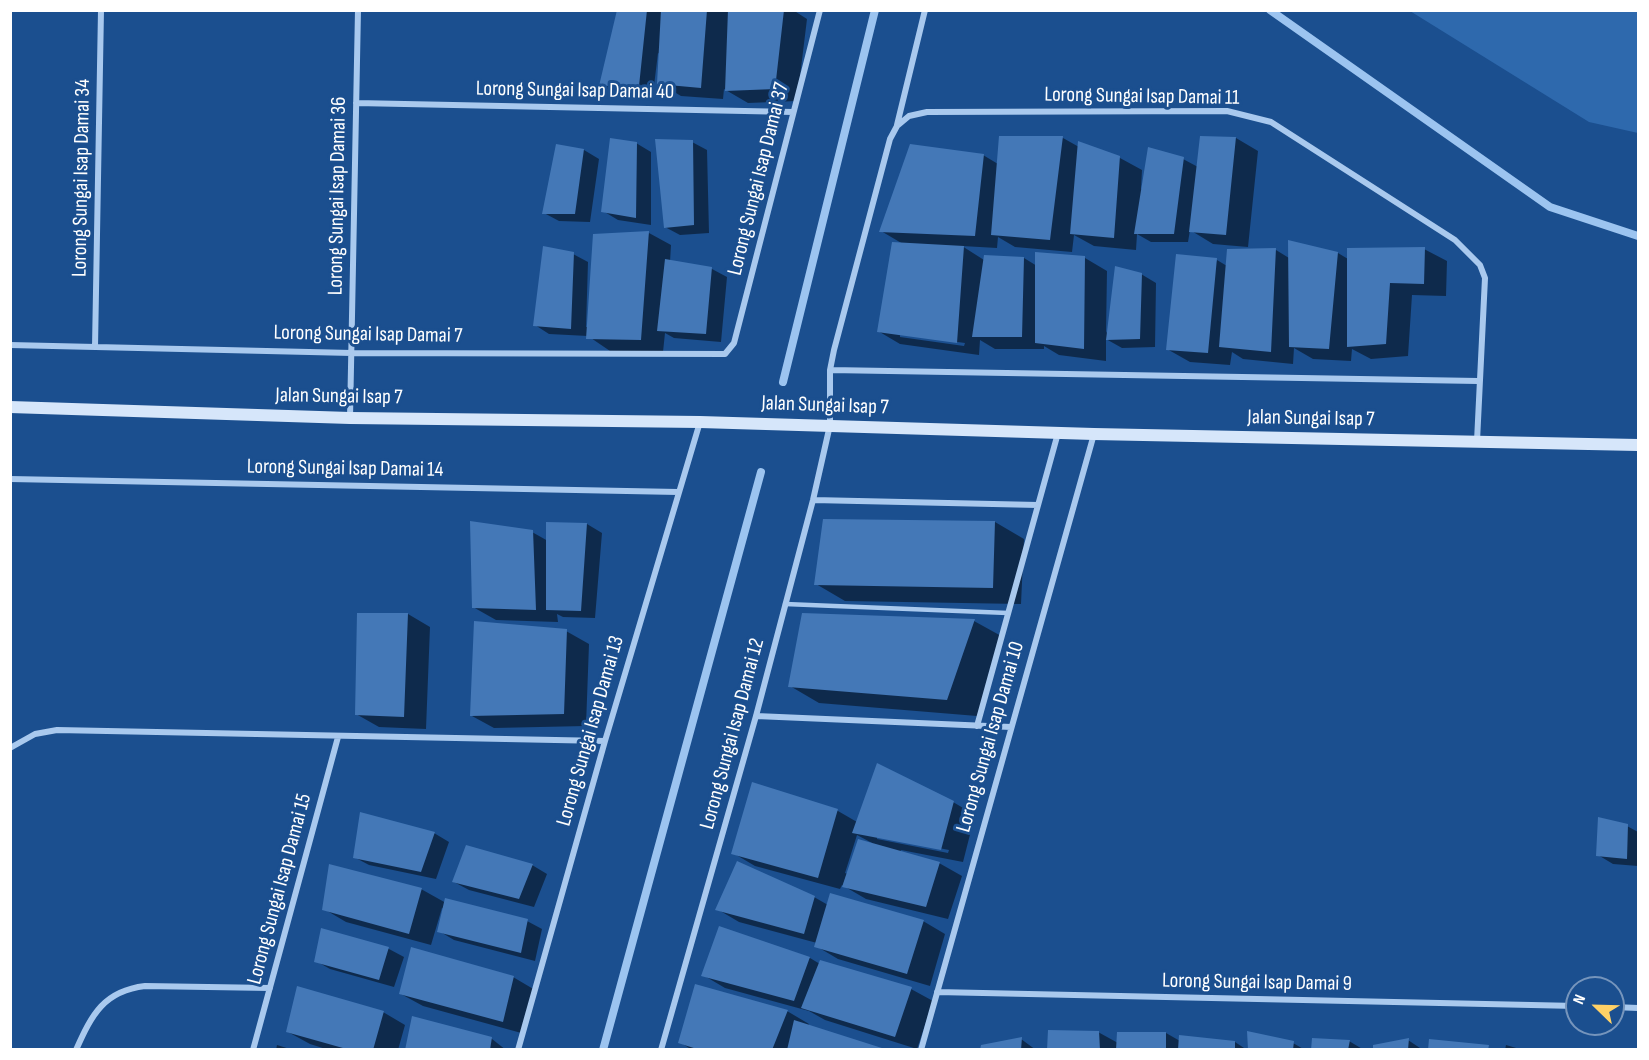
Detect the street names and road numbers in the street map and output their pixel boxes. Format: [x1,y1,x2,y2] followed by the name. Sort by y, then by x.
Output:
[475,77,675,105] street label: Lorong Sungai Isap Damai 40
[68,79,96,277] street label: Lorong Sungai Isap Damai 34
[723,80,795,278] street label: Lorong Sungai Isap Damai 37
[1044,83,1240,111] street label: Lorong Sungai Isap Damai 11
[324,97,352,295] street label: Lorong Sungai Isap Damai 36
[273,321,463,349] street label: Lorong Sungai Isap Damai 7
[275,383,403,411] street label: Jalan Sungai Isap 7
[761,391,889,421] street label: Jalan Sungai Isap 7
[1247,405,1375,433] street label: Jalan Sungai Isap 7
[247,455,443,483] street label: Lorong Sungai Isap Damai 14
[552,633,630,829] street label: Lorong Sungai Isap Damai 13
[695,636,771,832] street label: Lorong Sungai Isap Damai 12
[952,639,1030,835] street label: Lorong Sungai Isap Damai 10
[242,791,318,987] street label: Lorong Sungai Isap Damai 15
[1162,969,1352,997] street label: Lorong Sungai Isap Damai 9

